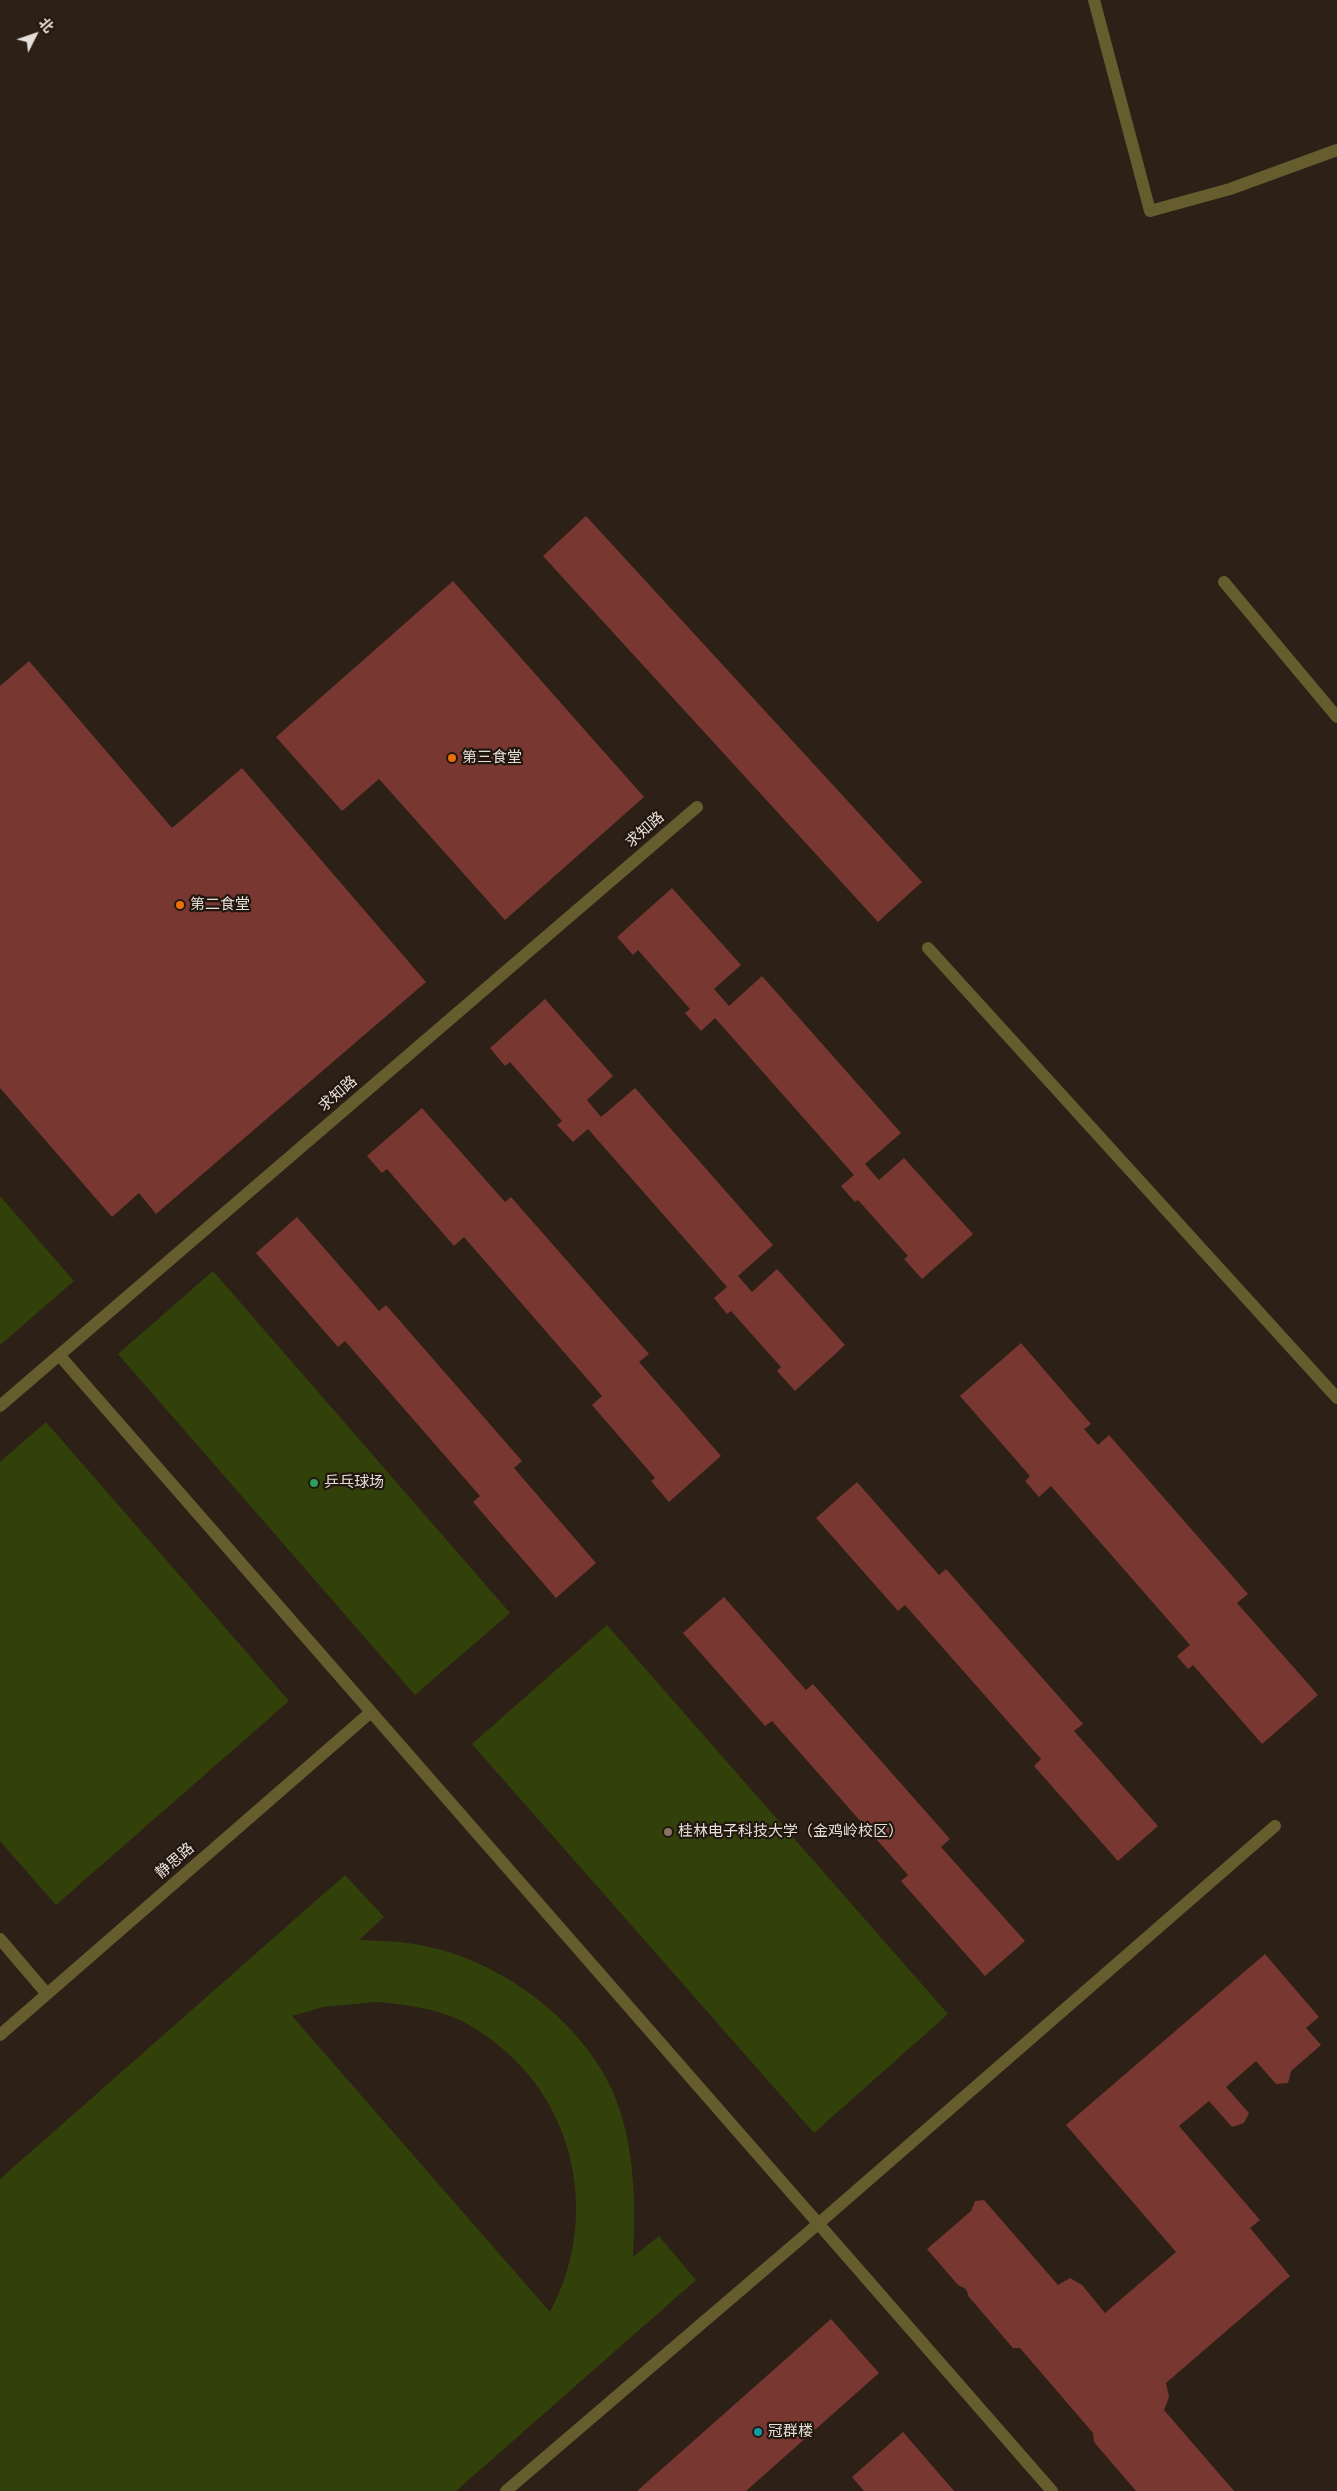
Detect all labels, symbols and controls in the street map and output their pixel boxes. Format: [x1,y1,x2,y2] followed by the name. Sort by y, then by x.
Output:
[10,10,60,60] north arrow
[35,14,58,36] text: 北
[462,749,522,767] place label: 第三食堂
[446,752,458,764] marker: 第三食堂
[622,808,668,852] street label: 求知路
[190,896,250,914] place label: 第二食堂
[174,899,186,911] marker: 第二食堂
[315,1072,361,1116] street label: 求知路
[324,1474,384,1492] place label: 乒乓球场
[308,1477,320,1489] marker: 乒乓球场
[678,1823,903,1841] place label: 桂林电子科技大学（金鸡岭校区）
[662,1826,674,1838] marker: 桂林电子科技大学（金鸡岭校区）
[152,1839,198,1883] street label: 静思路
[768,2423,813,2441] place label: 冠群楼
[752,2426,764,2438] marker: 冠群楼

